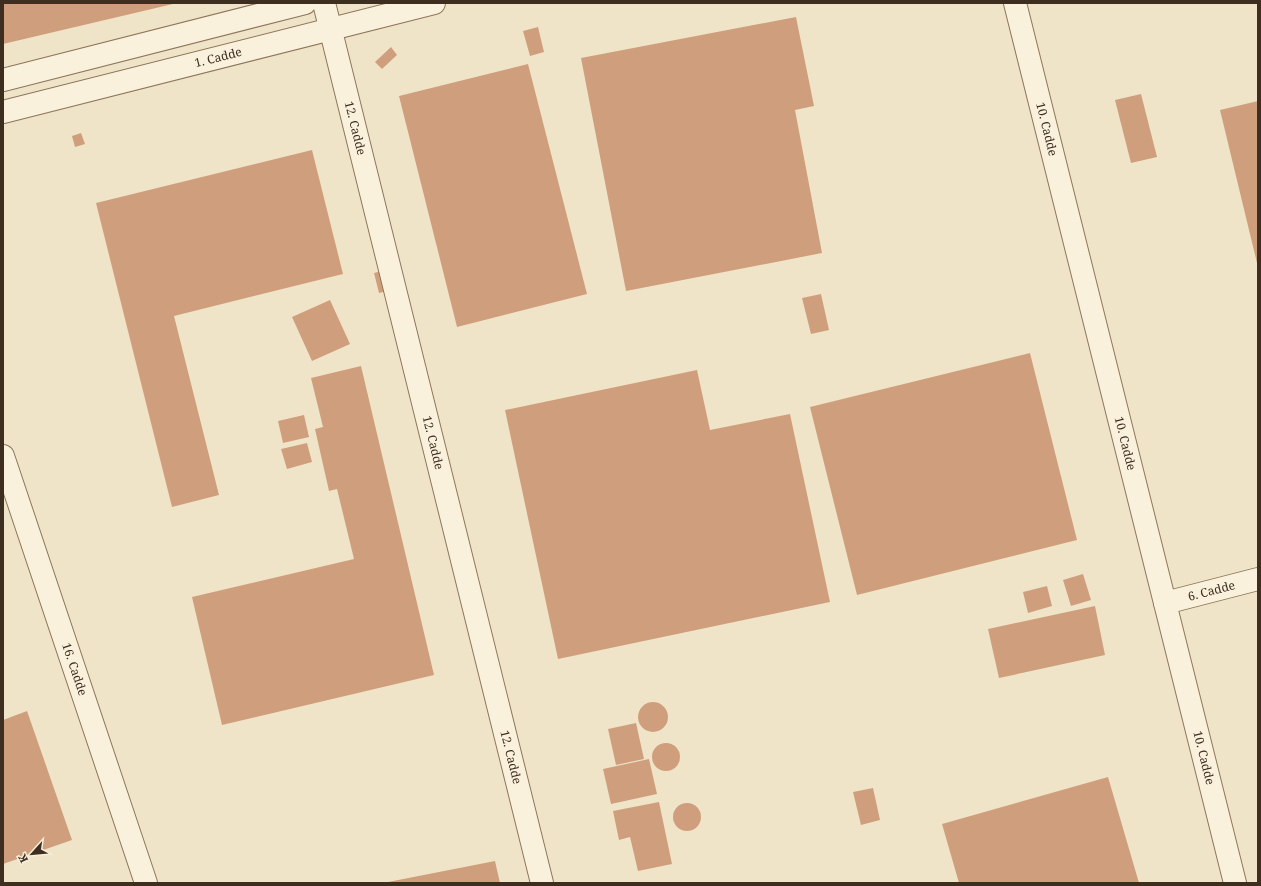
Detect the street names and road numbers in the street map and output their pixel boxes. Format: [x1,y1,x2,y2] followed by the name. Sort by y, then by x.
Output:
[193,43,244,71] street label: 1. Cadde
[341,99,370,157] street label: 12. Cadde
[1032,100,1062,158] street label: 10. Cadde
[419,414,448,471] street label: 12. Cadde
[1111,415,1140,472] street label: 10. Cadde
[1186,576,1237,605] street label: 6. Cadde
[58,640,92,698] street label: 16. Cadde
[496,728,526,786] street label: 12. Cadde
[1189,729,1219,786] street label: 10. Cadde

